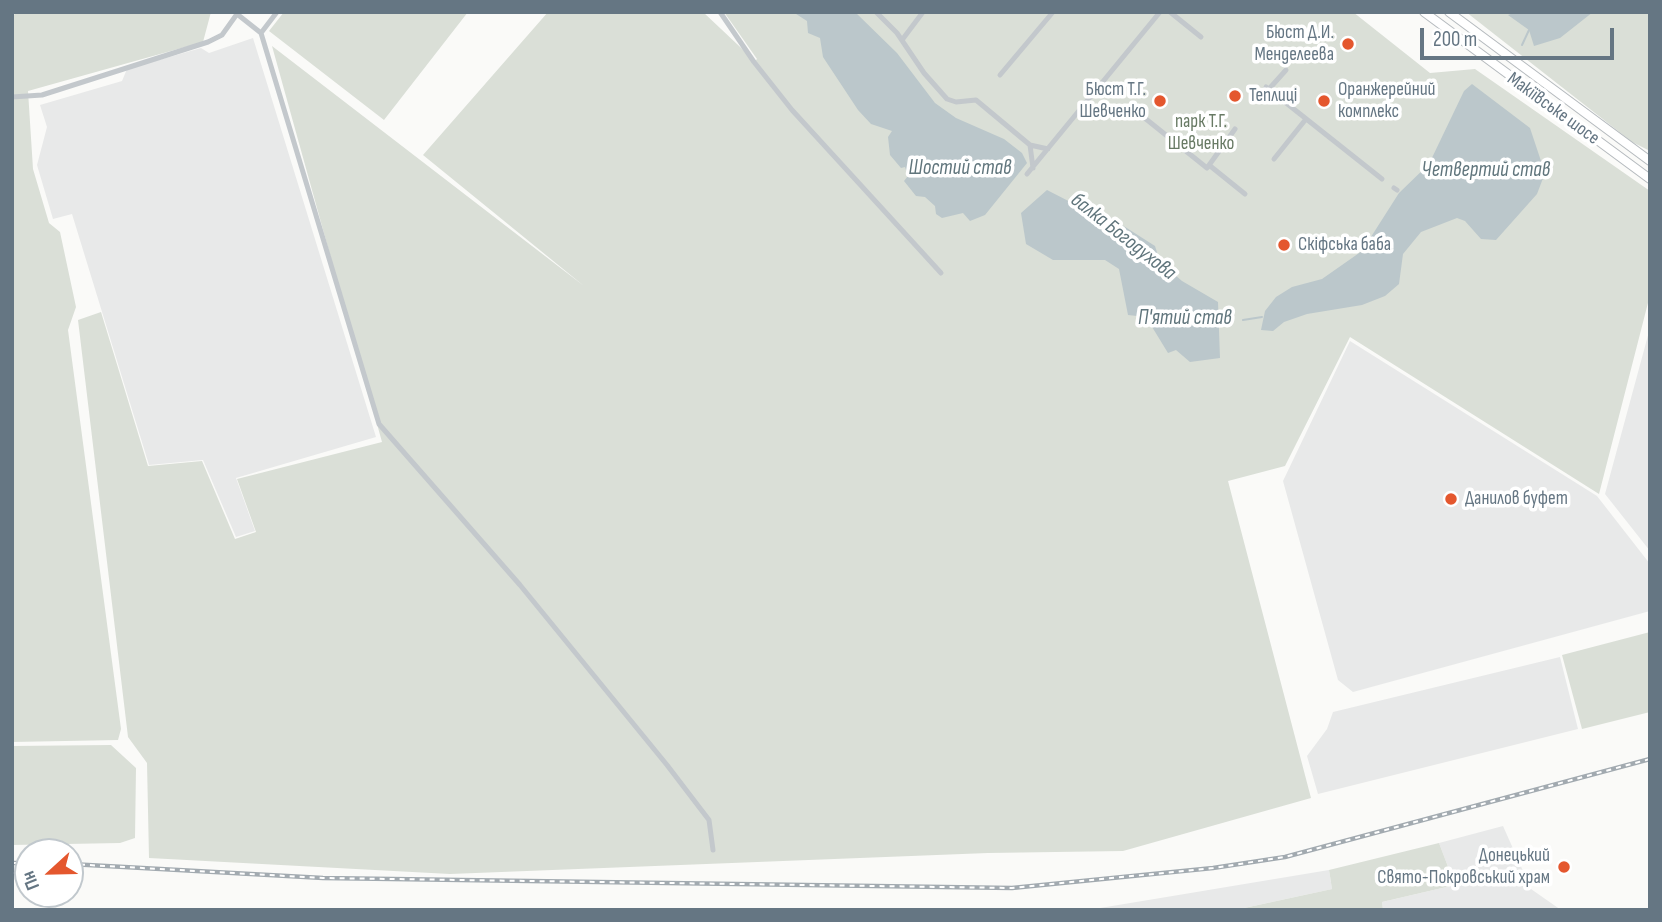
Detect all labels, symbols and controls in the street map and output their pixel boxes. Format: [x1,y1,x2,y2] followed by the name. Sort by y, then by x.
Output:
[1424,14,1618,58] scale bar
[1254,22,1334,66] place label: Бюст Д.И. Менделеева
[1433,27,1477,52] text: 200 m
[1340,36,1356,52] marker: Бюст Д.И. Менделеева
[1502,68,1604,150] street label: Макіївське шосе
[1079,79,1146,123] place label: Бюст Т.Г. Шевченко
[1338,79,1436,123] place label: Оранжерейний комплекс
[1249,85,1297,107] place label: Теплиці
[1227,88,1243,104] marker: Теплиці
[1152,93,1168,109] marker: Бюст Т.Г. Шевченко
[1316,93,1332,109] marker: Оранжерейний комплекс
[1168,111,1234,155] park label: парк Т.Г. Шевченко
[909,156,1011,182] water label: Шостий став
[1422,158,1550,184] water label: Четвертий став
[1065,188,1181,286] water label: балка Богодухова
[1298,234,1391,256] place label: Скіфська баба
[1276,237,1292,253] marker: Скіфська баба
[1138,306,1232,332] water label: П'ятий став
[1465,488,1568,510] place label: Данилов буфет
[1443,491,1459,507] marker: Данилов буфет
[14,838,84,908] north arrow
[1377,845,1550,889] place label: Донецький Свято-Покровський храм
[1556,859,1572,875] marker: Донецький Свято-Покровський храм
[17,867,45,893] text: Пн

